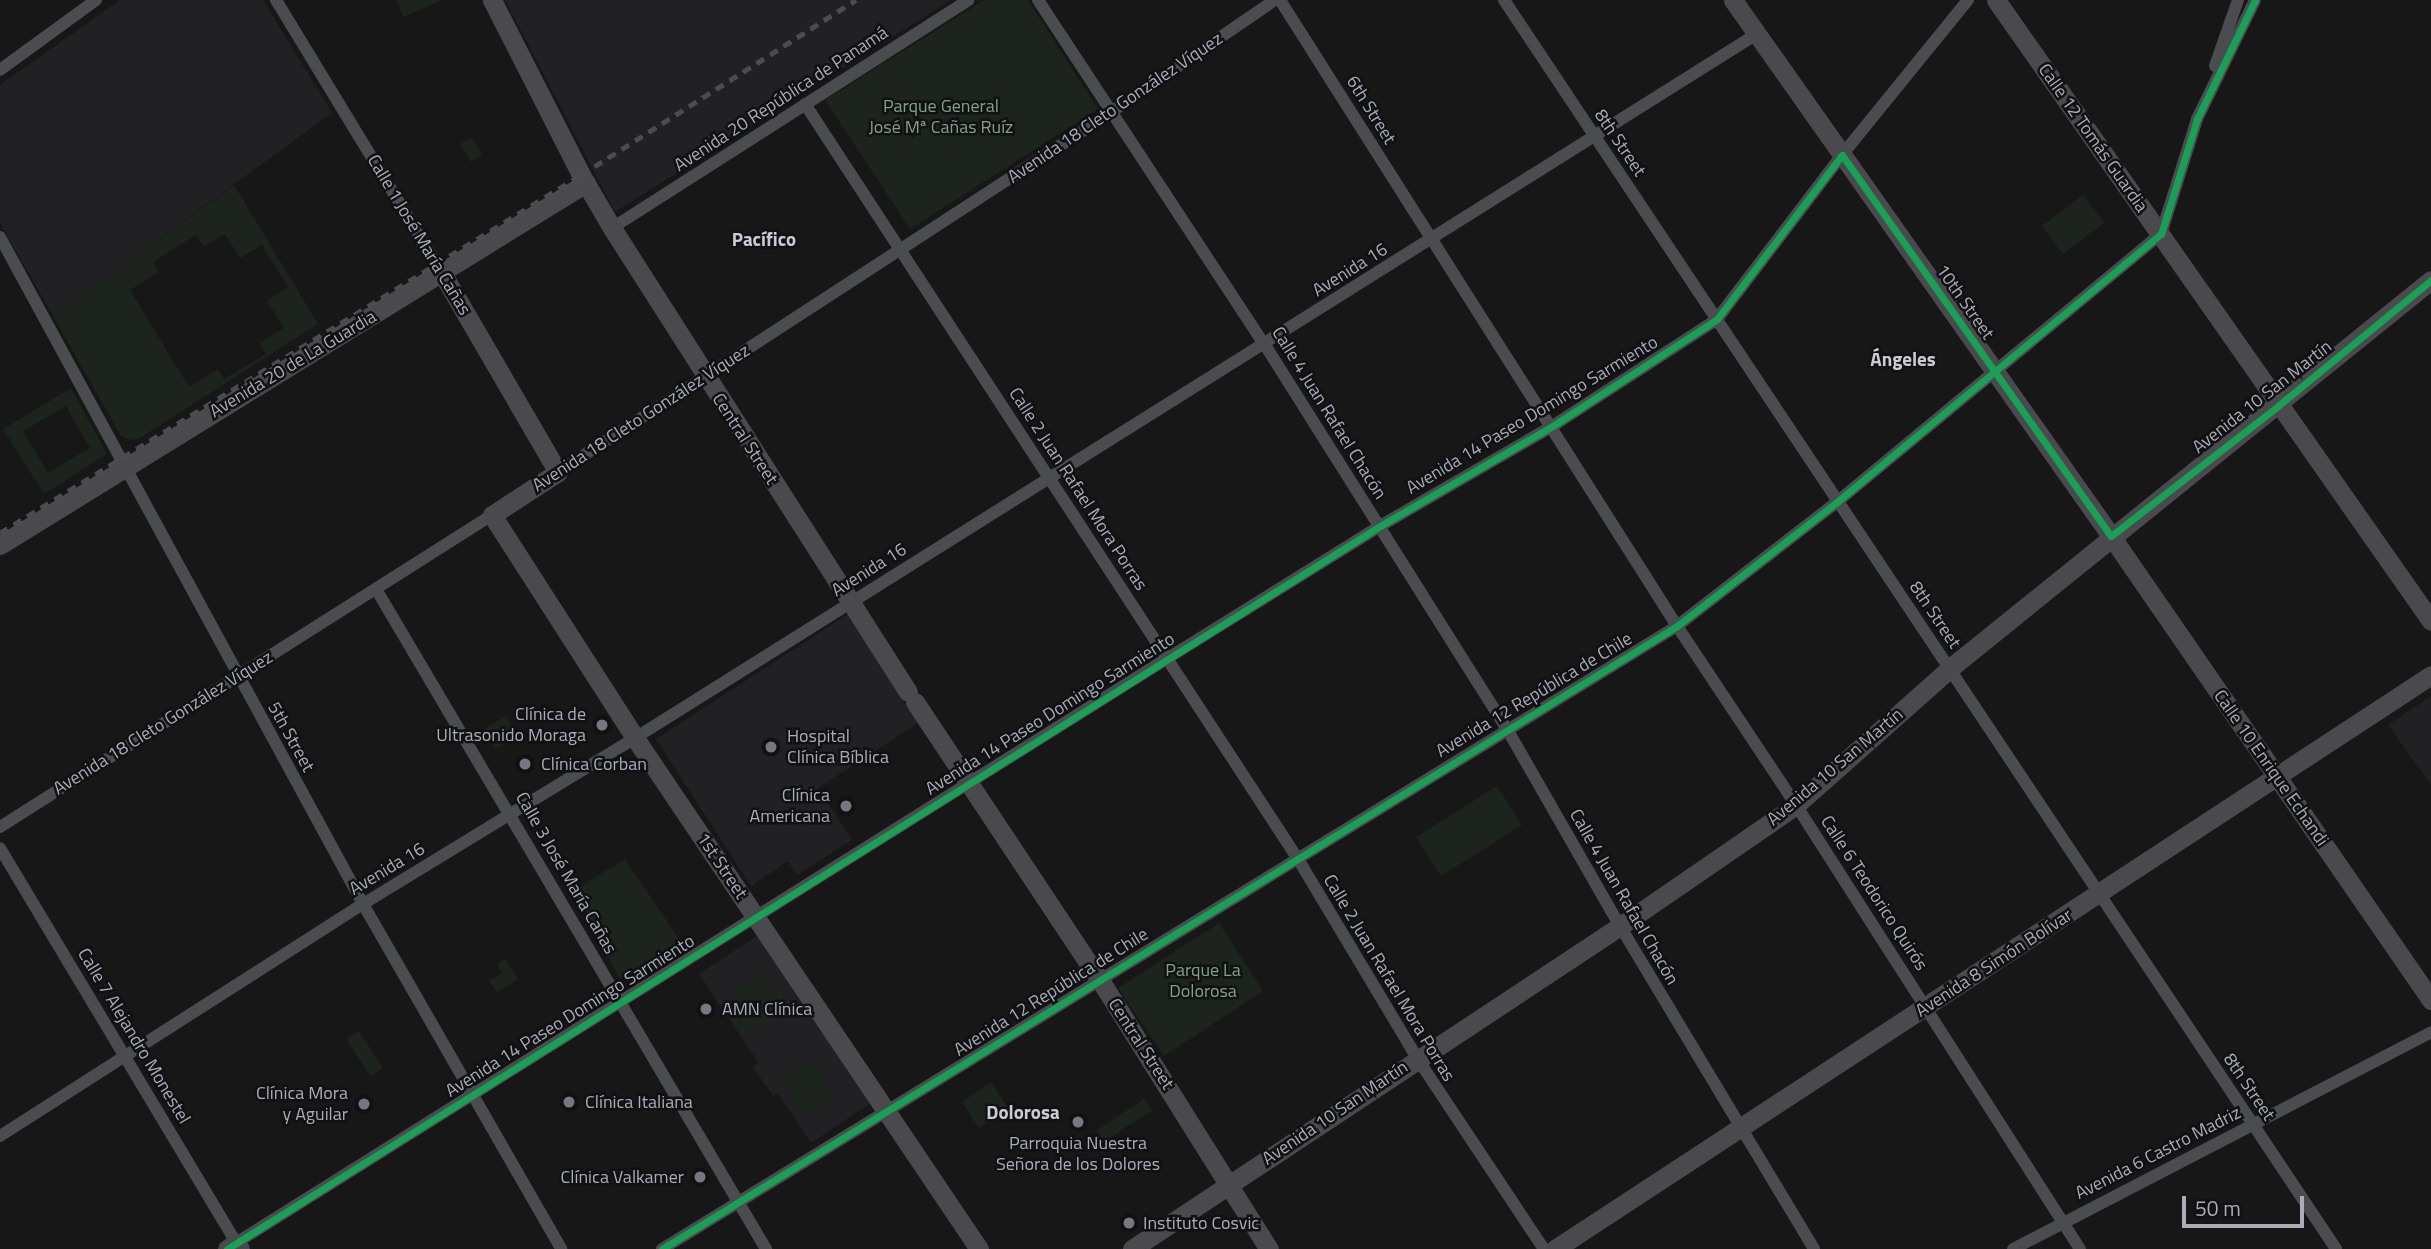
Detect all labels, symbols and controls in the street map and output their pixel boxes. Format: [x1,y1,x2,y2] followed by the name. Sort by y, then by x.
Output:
[670,22,892,176] street label: Avenida 20 República de Panamá
[1003,28,1227,188] street label: Avenida 18 Cleto González Víquez
[2034,60,2152,216] street label: Calle 12 Tomás Guardia
[1342,72,1400,148] street label: 6th Street
[869,96,1013,138] park label: Parque General José Mª Cañas Ruíz
[1590,105,1650,181] street label: 8th Street
[363,151,475,319] street label: Calle 1 José María Cañas
[732,228,796,250] district label: Pacífico
[1309,239,1391,301] street label: Avenida 16
[1931,260,1999,344] street label: 10th Street
[206,306,380,422] street label: Avenida 20 de La Guardia
[1267,323,1391,503] street label: Calle 4 Juan Rafael Chacón
[1402,331,1662,499] street label: Avenida 14 Paseo Domingo Sarmiento
[2188,336,2336,458] street label: Avenida 10 San Martín
[528,340,754,496] street label: Avenida 18 Cleto González Víquez
[1870,348,1936,370] district label: Ángeles
[1004,383,1152,595] street label: Calle 2 Juan Rafael Mora Porras
[708,389,782,489] street label: Central Street
[828,539,910,601] street label: Avenida 16
[1905,577,1965,653] street label: 8th Street
[921,628,1179,800] street label: Avenida 14 Paseo Domingo Sarmiento
[1432,628,1636,762] street label: Avenida 12 República de Chile
[49,646,277,800] street label: Avenida 18 Cleto González Víquez
[2209,686,2333,850] street label: Calle 10 Enrique Echandi
[263,698,319,776] street label: 5th Street
[436,704,586,746] place label: Clínica de Ultrasonido Moraga
[1763,704,1907,830] street label: Avenida 10 San Martín
[592,715,612,735] marker: Clínica de Ultrasonido Moraga
[787,726,889,768] place label: Hospital Clínica Bíblica
[761,737,781,757] marker: Hospital Clínica Bíblica
[541,753,647,775] place label: Clínica Corban
[515,754,535,774] marker: Clínica Corban
[749,785,830,828] place label: Clínica Americana
[511,788,621,958] street label: Calle 3 José María Cañas
[836,796,856,816] marker: Clínica Americana
[1565,805,1683,989] street label: Calle 4 Juan Rafael Chacón
[1816,811,1932,975] street label: Calle 6 Teodorico Quirós
[692,829,752,903] street label: 1st Street
[345,838,429,900] street label: Avenida 16
[1319,871,1459,1085] street label: Calle 2 Juan Rafael Mora Porras
[1912,904,2076,1022] street label: Avenida 8 Simón Bolívar
[950,923,1152,1061] street label: Avenida 12 República de Chile
[441,930,699,1102] street label: Avenida 14 Paseo Domingo Sarmiento
[73,944,195,1128] street label: Calle 7 Alejandro Monestel
[1165,960,1241,1002] park label: Parque La Dolorosa
[1104,994,1178,1094] street label: Central Street
[722,998,812,1020] place label: AMN Clínica
[696,999,716,1019] marker: AMN Clínica
[2219,1049,2279,1125] street label: 8th Street
[1258,1056,1412,1170] street label: Avenida 10 San Martín
[256,1083,348,1126] place label: Clínica Mora y Aguilar
[585,1091,693,1113] place label: Clínica Italiana
[559,1092,579,1112] marker: Clínica Italiana
[354,1094,374,1114] marker: Clínica Mora y Aguilar
[986,1101,1060,1123] district label: Dolorosa
[2071,1102,2245,1204] street label: Avenida 6 Castro Madriz
[1070,1114,1086,1130] marker: Parroquia Nuestra Señora de los Dolores
[996,1133,1160,1176] place label: Parroquia Nuestra Señora de los Dolores
[561,1166,684,1188] place label: Clínica Valkamer
[690,1167,710,1187] marker: Clínica Valkamer
[2186,1182,2308,1226] scale bar
[2195,1192,2241,1224] text: 50 m
[1143,1212,1259,1234] place label: Instituto Cosvic
[1121,1215,1137,1231] marker: Instituto Cosvic

